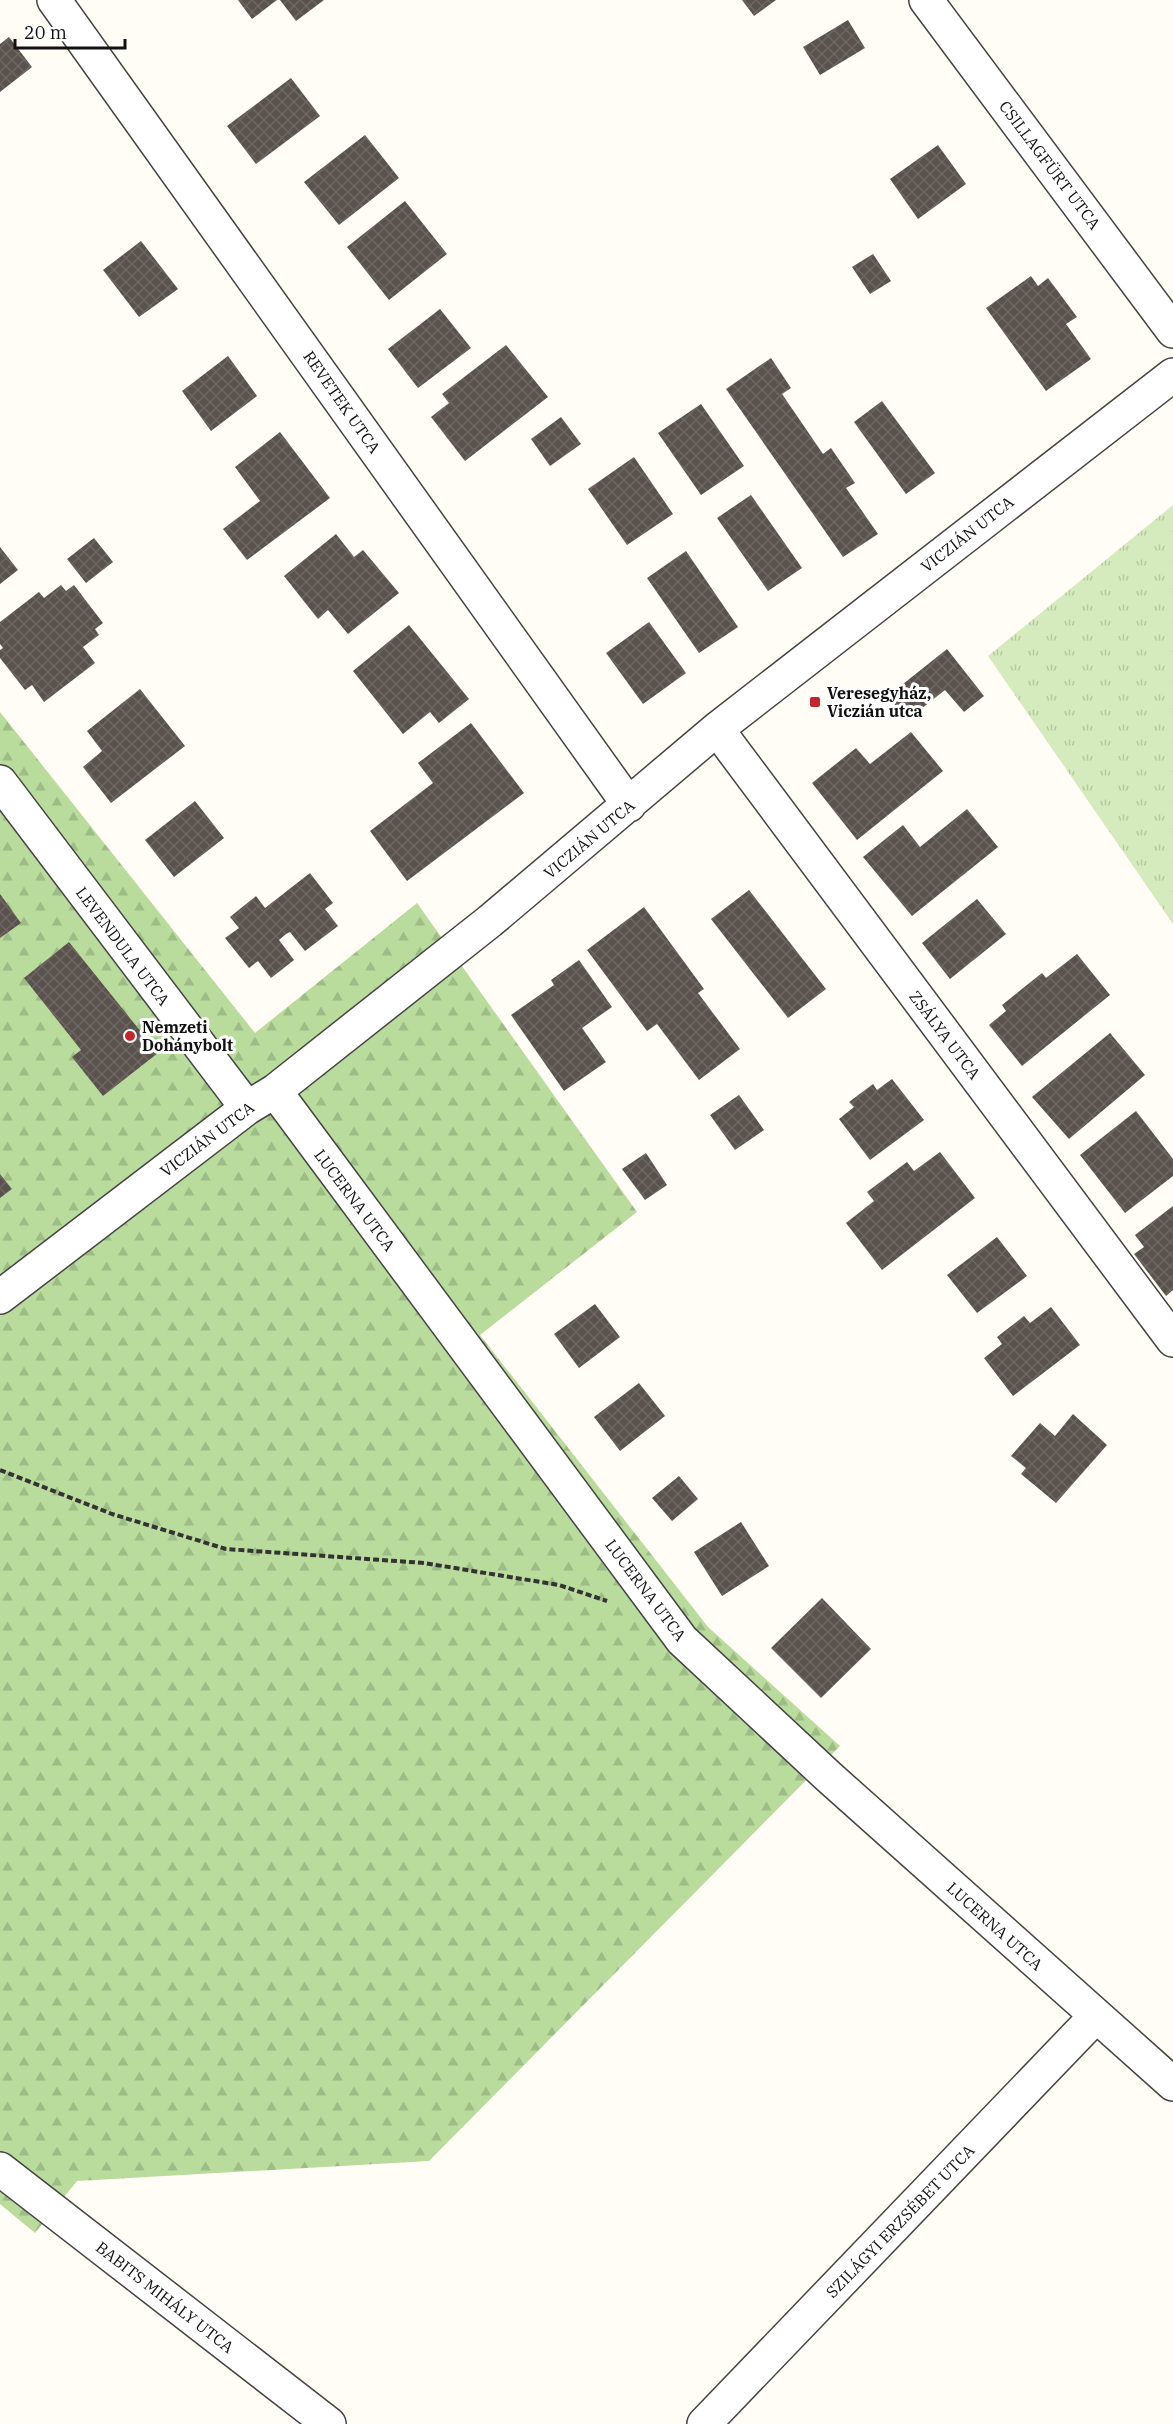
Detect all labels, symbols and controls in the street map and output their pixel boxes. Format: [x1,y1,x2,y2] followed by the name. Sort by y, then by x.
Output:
[15,12,124,50] scale bar
[24,21,67,44] text: 20 m
[995,97,1105,233] street label: CSILLAGFÜRT UTCA
[299,347,385,457] street label: REVETEK UTCA
[916,491,1017,576] street label: VICZIÁN UTCA
[827,683,931,721] place label: Veresegyház, Viczián utca
[808,695,822,709] marker: Veresegyház, Viczián utca
[539,794,639,883] street label: VICZIÁN UTCA
[72,883,174,1009] street label: LEVENDULA UTCA
[905,986,986,1083] street label: ZSÁLYA UTCA
[142,1017,233,1055] place label: Nemzeti Dohánybolt
[123,1029,137,1043] marker: Nemzeti Dohánybolt
[155,1096,258,1181] street label: VICZIÁN UTCA
[310,1145,400,1255] street label: LUCERNA UTCA
[601,1535,691,1645] street label: LUCERNA UTCA
[943,1878,1047,1974] street label: LUCERNA UTCA
[821,2140,978,2302] street label: SZILÁGYI ERZSÉBET UTCA
[92,2236,239,2357] street label: BABITS MIHÁLY UTCA

